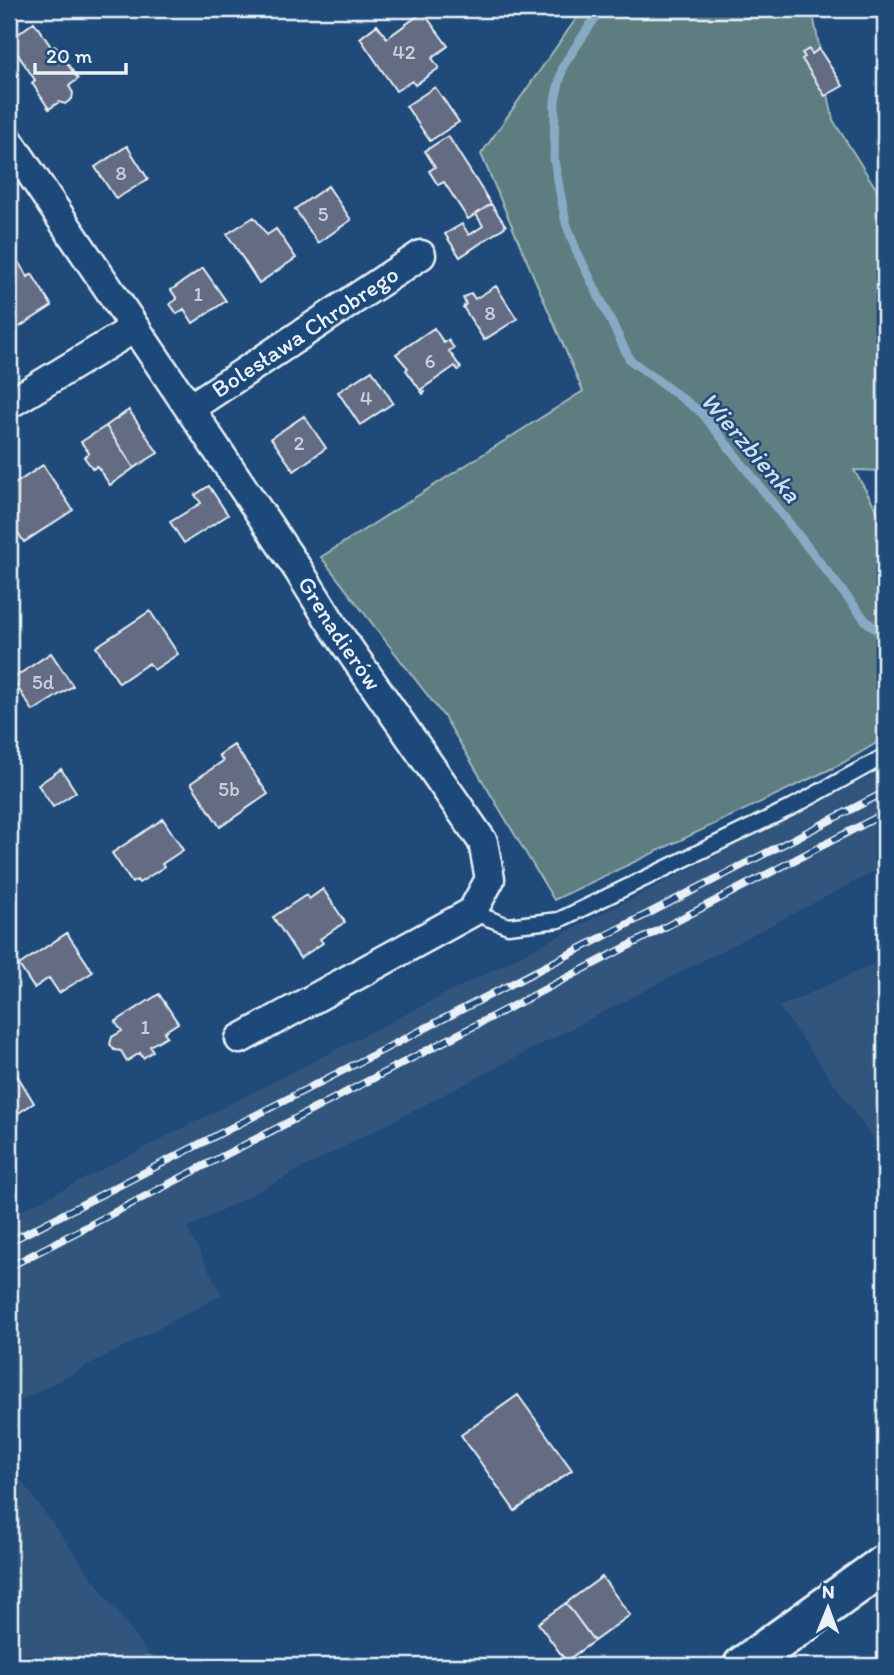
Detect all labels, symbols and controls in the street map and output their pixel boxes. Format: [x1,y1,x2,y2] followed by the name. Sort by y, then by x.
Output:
[35,32,126,76] scale bar
[392,39,416,64] house number: 42
[46,43,93,68] text: 20 m
[115,160,127,185] house number: 8
[317,201,329,226] house number: 5
[206,259,404,404] street label: Bolesława Chrobrego
[193,281,203,306] house number: 1
[484,300,496,325] house number: 8
[424,348,436,373] house number: 6
[360,385,373,410] house number: 4
[694,385,809,510] water label: Wierzbienka
[293,430,305,455] house number: 2
[292,571,388,696] street label: Grenadierów
[32,669,55,694] house number: 5d
[218,776,240,801] house number: 5b
[140,1014,150,1039] house number: 1
[792,1574,862,1644] north arrow
[822,1580,835,1603] text: N

